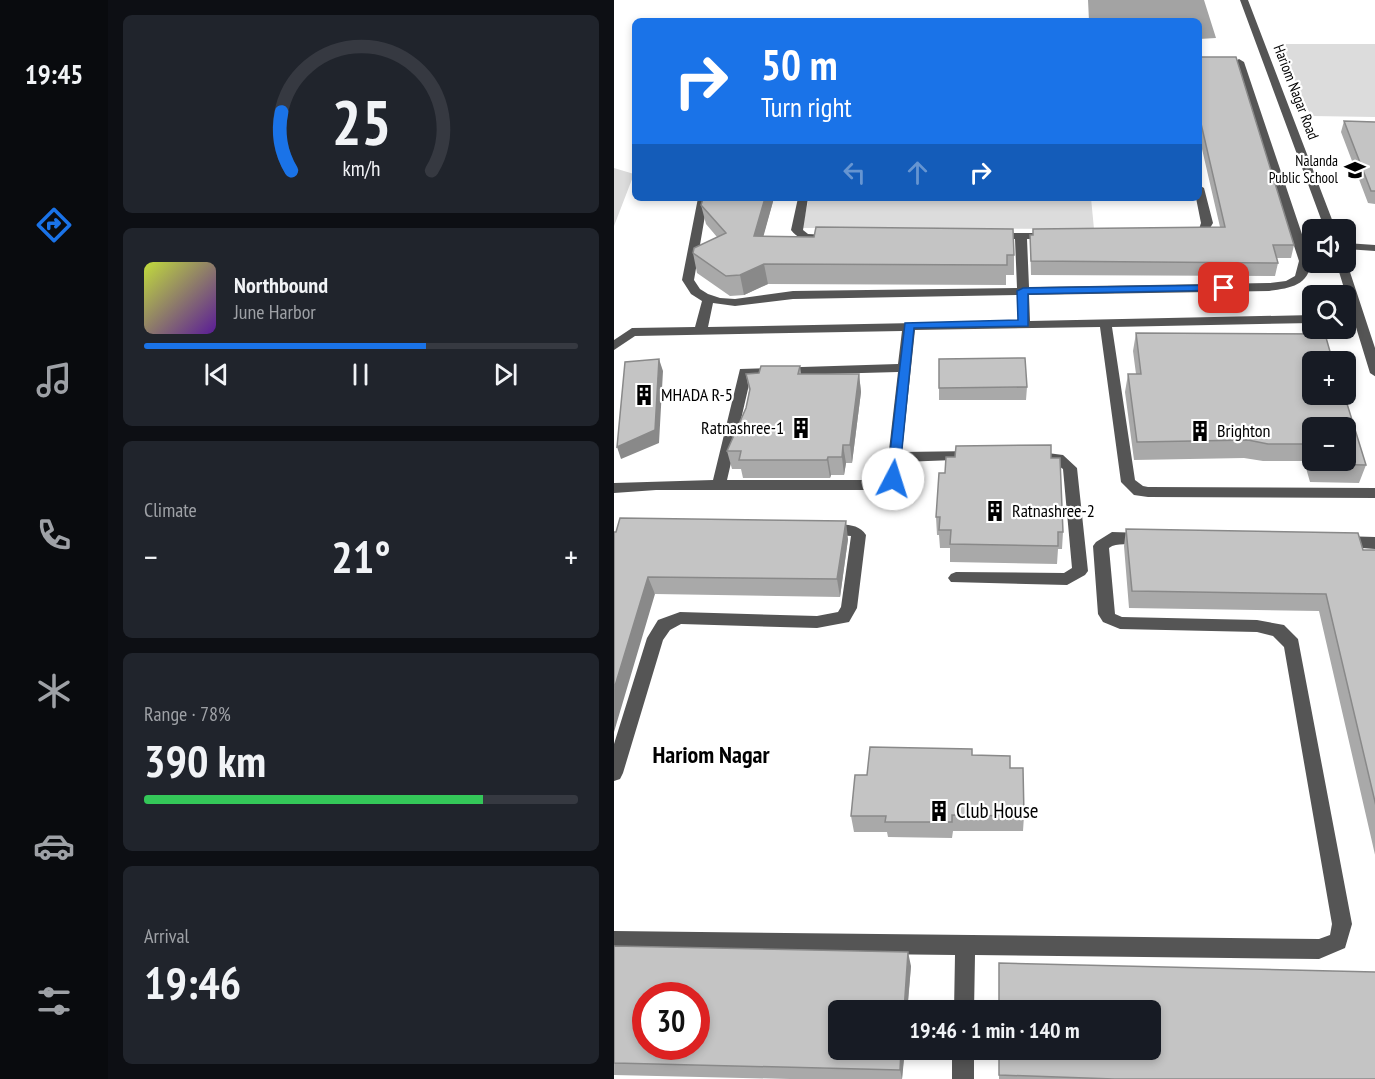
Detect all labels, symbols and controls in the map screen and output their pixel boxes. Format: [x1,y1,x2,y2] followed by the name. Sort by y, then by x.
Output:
[761,37,838,92] text: 50 m
[662,42,740,120] icon: right
[1270,42,1323,142] street label: Hariom Nagar Road
[25,57,83,91] text: 19:45
[331,81,391,162] text: 25
[761,90,852,124] text: Turn right
[1269,151,1338,187] place label: Nalanda Public School
[342,154,380,182] text: km/h
[838,156,871,189] icon: left
[901,156,934,189] icon: ahead
[964,156,997,189] icon: right
[1343,158,1367,182] school or university icon: Nalanda Public School
[33,204,75,246] icon: directions
[1302,219,1356,471] map controls
[1302,219,1356,273] button: sound
[1198,262,1249,313] pin
[234,271,328,299] text: Northbound
[1207,271,1240,304] icon: arrive
[1302,285,1356,339] button: search
[234,299,316,325] text: June Harbor
[1302,351,1356,405] button: +
[200,358,233,391] icon: previous
[344,358,377,391] icon: pause
[489,358,522,391] icon: next
[33,359,75,401] icon: music
[632,383,656,407] building icon: MHADA R-5
[661,383,733,406] place label: MHADA R-5
[701,416,784,439] place label: Ratnashree-1
[789,416,813,440] building icon: Ratnashree-1
[1302,417,1356,471] button: −
[1188,419,1212,443] building icon: Brighton
[1217,419,1271,442] place label: Brighton
[861,447,925,511] position arrow
[144,497,197,523] text: Climate
[983,499,1007,523] building icon: Ratnashree-2
[1012,499,1095,522] place label: Ratnashree-2
[33,514,75,556] icon: phone
[331,527,391,585] text: 21°
[144,535,158,578] text: −
[564,535,578,578] text: +
[33,670,75,712] icon: climate
[144,701,231,727] text: Range · 78%
[144,731,266,789] text: 390 km
[652,739,771,770] district label: Hariom Nagar
[956,797,1038,824] place label: Club House
[927,799,951,823] building icon: Club House
[33,825,75,867] icon: car
[144,923,189,949] text: Arrival
[144,953,241,1011] text: 19:46
[33,980,75,1022] icon: filters
[632,982,710,1060] speed limit sign: 30
[909,1016,1080,1044] text: 19:46 · 1 min · 140 m

